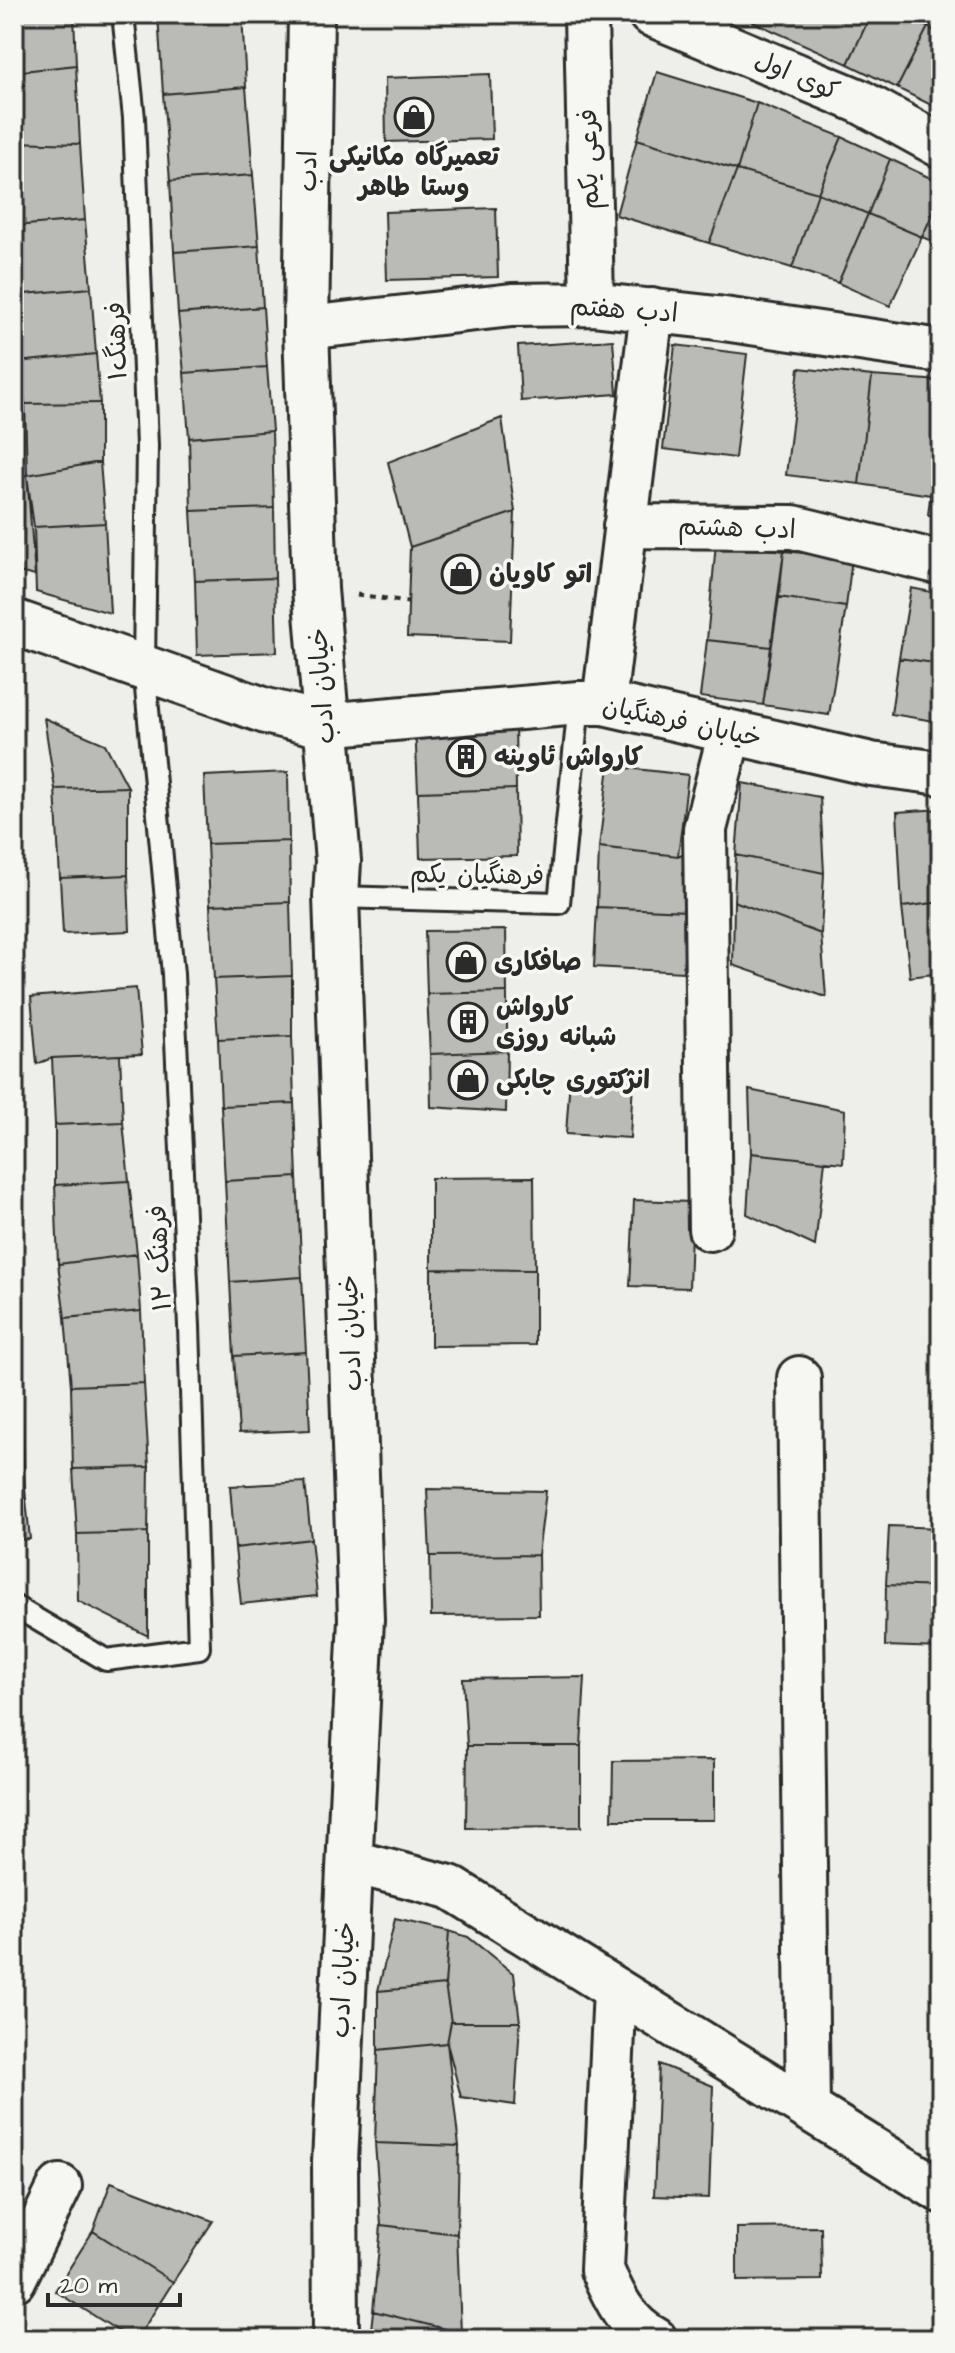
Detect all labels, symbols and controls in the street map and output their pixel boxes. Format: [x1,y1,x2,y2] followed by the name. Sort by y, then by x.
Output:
[749,42,845,110] street label: کوی اول
[393,96,435,138] shop icon: تعمیرگاه مکانیکی وستا طاهر
[570,108,609,210] street label: فرعی یکم
[329,139,500,205] place label: تعمیرگاه مکانیکی وستا طاهر
[290,150,326,192] street label: ادب
[569,288,679,333] street label: ادب هفتم
[98,301,136,381] street label: فرهنگ۱
[677,508,797,549] street label: ادب هشتم
[440,553,482,595] shop icon: اتو کاویان
[489,556,592,592] place label: اتو کاویان
[300,627,344,745] street label: خیابان ادب
[599,688,765,756] street label: خیابان فرهنگیان
[445,736,487,778] building icon: کارواش ئاوینه
[494,739,643,775] place label: کارواش ئاوینه
[410,856,544,895] street label: فرهنگیان یکم
[445,941,487,983] shop icon: صافکاری
[494,944,582,980] place label: صافکاری
[496,989,616,1055] place label: کارواش شبانه روزی
[447,1001,489,1043] building icon: کارواش شبانه روزی
[447,1059,489,1101] shop icon: انژکتوری چابکی
[496,1062,650,1098] place label: انژکتوری چابکی
[139,1204,181,1312] street label: فرهنگ ۱۲
[331,1274,371,1392] street label: خیابان ادب
[322,1921,364,2039] street label: خیابان ادب
[48,2257,180,2307] scale bar
[60,2269,117,2303] text: 20 m

